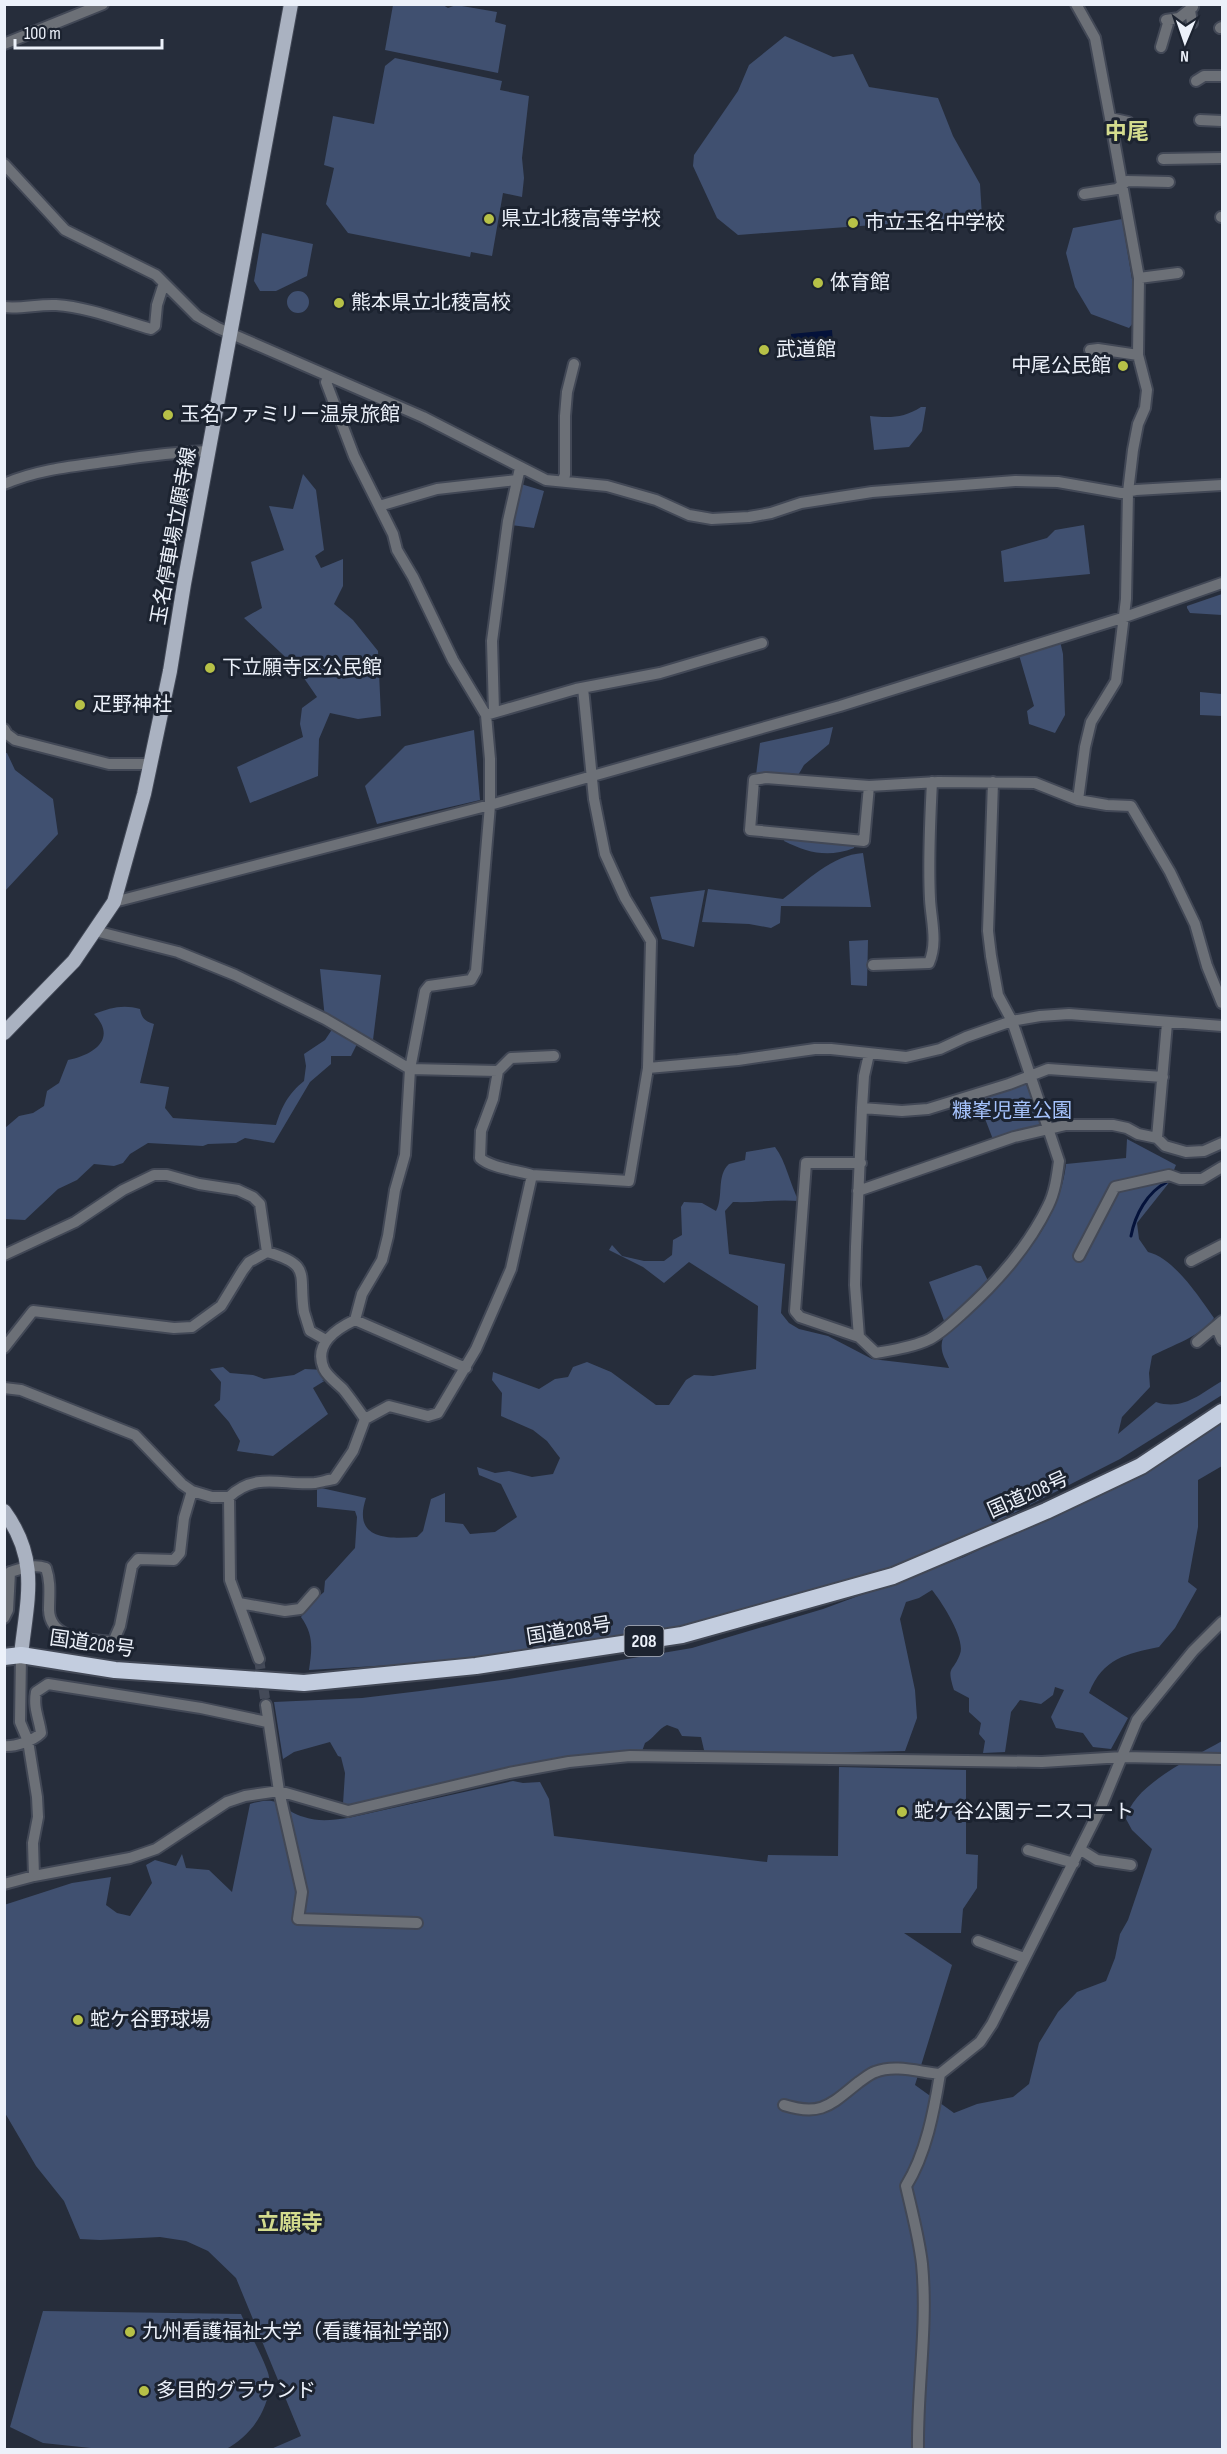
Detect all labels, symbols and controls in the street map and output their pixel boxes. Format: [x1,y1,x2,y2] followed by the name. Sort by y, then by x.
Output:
[15,12,162,50] scale bar
[1155,12,1215,72] north arrow
[24,23,61,44] text: 100 m
[1180,46,1189,65] text: N
[1105,119,1149,146] district label: 中尾
[501,207,661,231] place label: 県立北稜高等学校
[865,211,1005,235] place label: 市立玉名中学校
[482,212,496,226] marker: 県立北稜高等学校
[846,216,860,230] marker: 市立玉名中学校
[830,271,890,295] place label: 体育館
[811,276,825,290] marker: 体育館
[351,291,511,315] place label: 熊本県立北稜高校
[332,296,346,310] marker: 熊本県立北稜高校
[776,338,836,362] place label: 武道館
[757,343,771,357] marker: 武道館
[1011,354,1111,378] place label: 中尾公民館
[1116,359,1130,373] marker: 中尾公民館
[180,403,400,427] place label: 玉名ファミリー温泉旅館
[161,408,175,422] marker: 玉名ファミリー温泉旅館
[147,445,201,627] street label: 玉名停車場立願寺線
[222,656,382,680] place label: 下立願寺区公民館
[203,661,217,675] marker: 下立願寺区公民館
[92,693,172,717] place label: 疋野神社
[73,698,87,712] marker: 疋野神社
[952,1099,1072,1123] park label: 糠峯児童公園
[984,1467,1072,1523] street label: 国道208号
[525,1612,613,1650] street label: 国道208号
[48,1626,136,1662] street label: 国道208号
[624,1626,664,1656] road number: 208
[914,1800,1134,1824] place label: 蛇ケ谷公園テニスコート
[895,1805,909,1819] marker: 蛇ケ谷公園テニスコート
[90,2008,210,2032] place label: 蛇ケ谷野球場
[71,2013,85,2027] marker: 蛇ケ谷野球場
[257,2210,323,2237] district label: 立願寺
[142,2320,462,2344] place label: 九州看護福祉大学（看護福祉学部）
[123,2325,137,2339] marker: 九州看護福祉大学（看護福祉学部）
[156,2379,316,2403] place label: 多目的グラウンド
[137,2384,151,2398] marker: 多目的グラウンド

